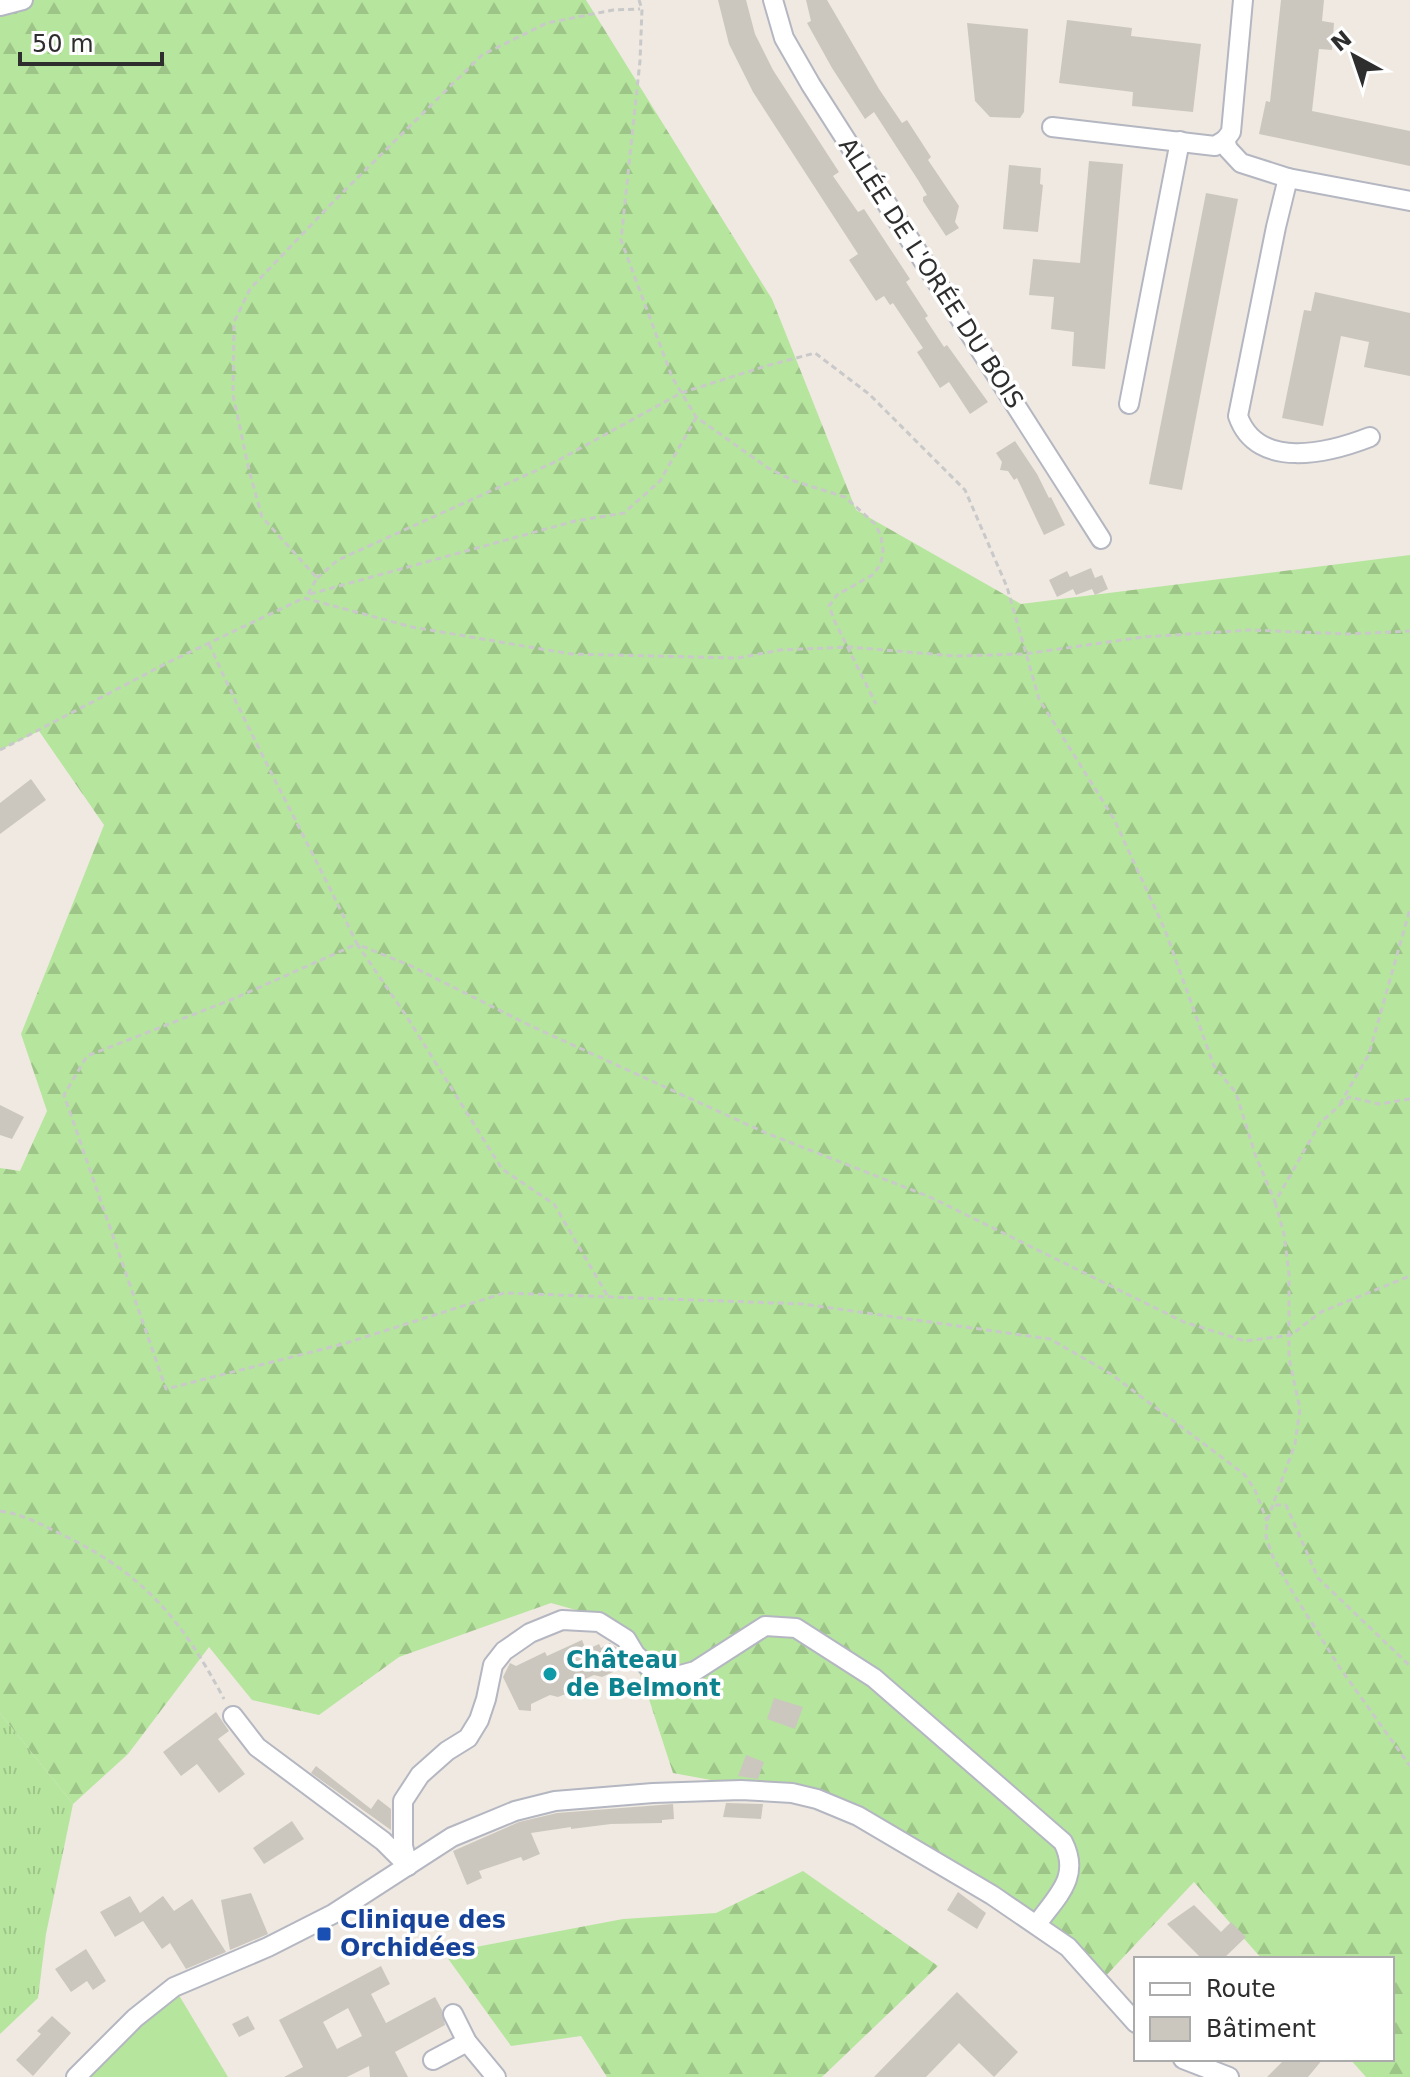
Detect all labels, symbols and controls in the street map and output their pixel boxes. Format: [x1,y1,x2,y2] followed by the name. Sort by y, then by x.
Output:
[20,16,162,66] scale bar
[1314,16,1394,96] north arrow
[1326,26,1357,57] text: N
[32,30,94,58] text: 50 m
[833,132,1030,413] street label: ALLÉE DE L'ORÉE DU BOIS
[566,1646,721,1702] place label: Château de Belmont
[541,1665,559,1683] marker: Château de Belmont
[340,1906,506,1962] place label: Clinique des Orchidées
[315,1925,333,1943] marker: Clinique des Orchidées
[1134,1957,1394,2061] legend
[1206,1975,1276,2003] text: Route
[1206,2015,1316,2043] text: Bâtiment

